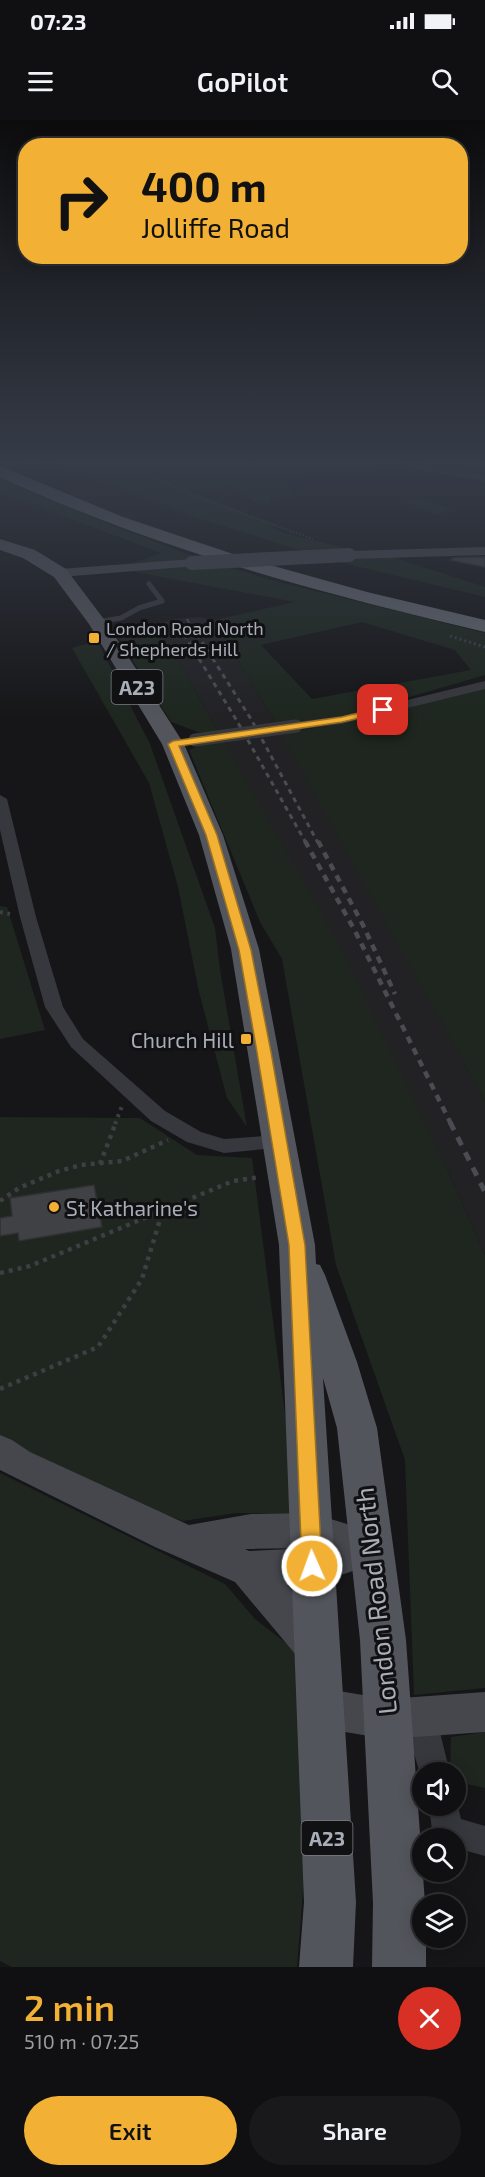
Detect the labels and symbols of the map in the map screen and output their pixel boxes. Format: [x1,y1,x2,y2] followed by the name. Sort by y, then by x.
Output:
[106,617,264,660] place label: London Road North / Shepherds Hill
[87,631,101,645] marker: London Road North / Shepherds Hill
[112,670,162,704] road number: A23
[357,684,408,735] pin
[131,1027,235,1052] place label: Church Hill
[239,1032,253,1046] marker: Church Hill
[66,1195,198,1220] place label: St Katharine's
[47,1200,61,1214] marker: St Katharine's
[348,1486,402,1716] street label: London Road North
[280,1534,344,1598] position arrow
[302,1821,352,1855] road number: A23

